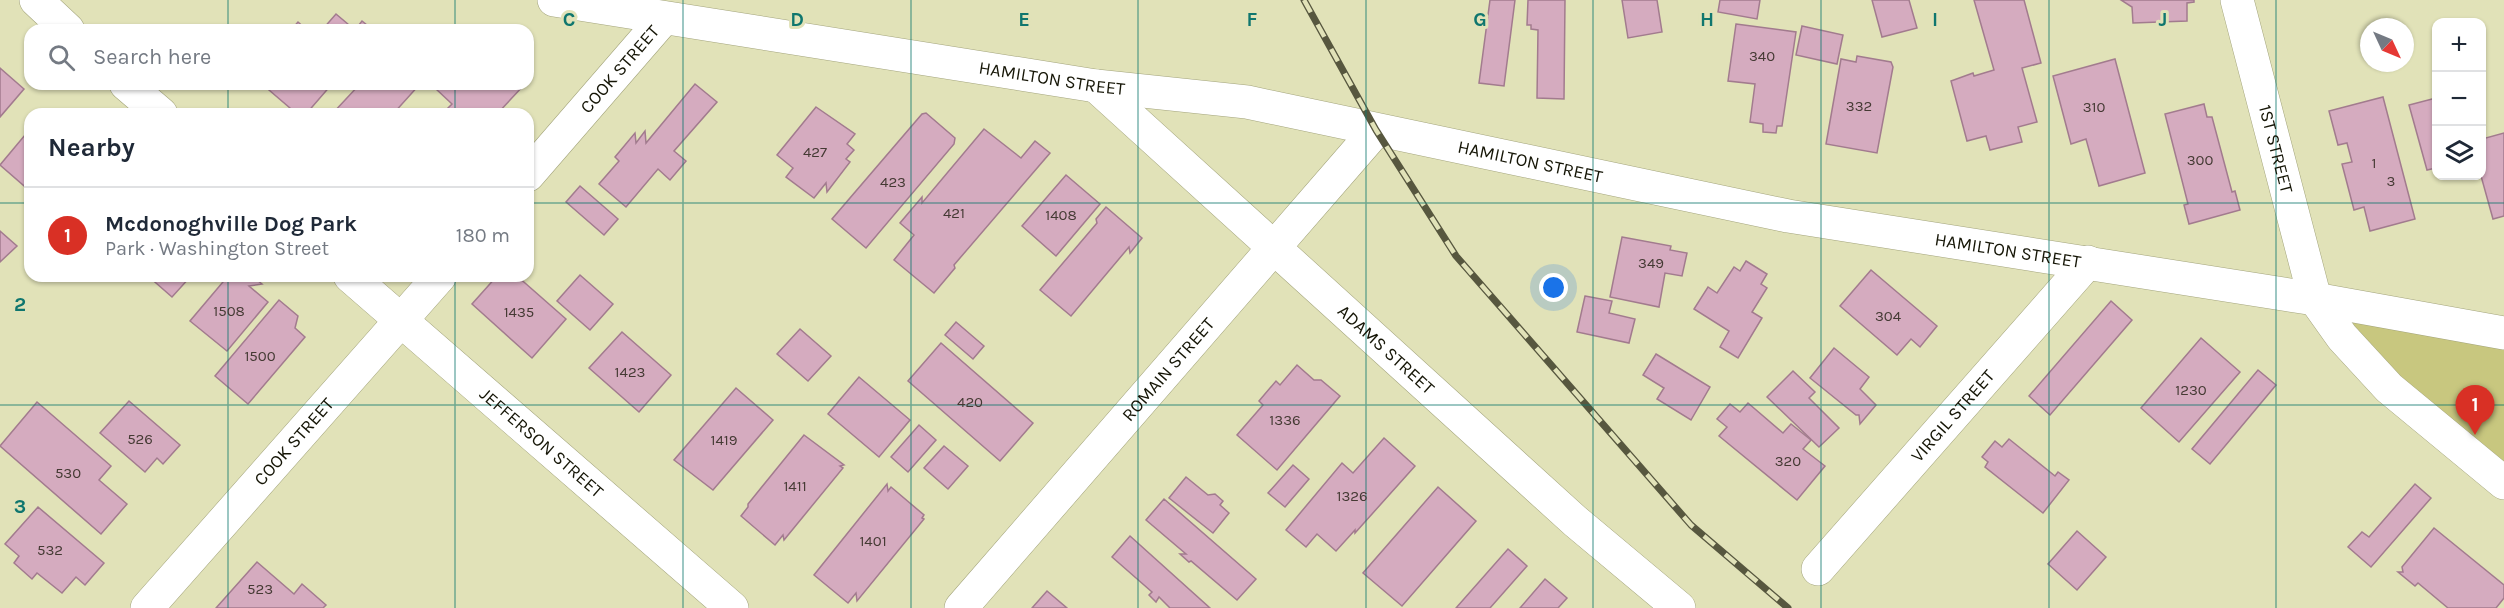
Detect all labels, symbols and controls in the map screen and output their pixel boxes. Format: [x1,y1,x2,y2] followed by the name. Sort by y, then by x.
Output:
[563,8,575,31] text: C
[790,8,804,31] text: D
[1018,8,1030,31] text: E
[1247,8,1258,31] text: F
[1473,8,1487,31] text: G
[1700,8,1714,31] text: H
[1932,8,1938,31] text: I
[2159,8,2167,31] text: J
[2360,18,2414,72] north arrow
[2432,18,2486,180] map controls
[2432,18,2486,72] button: +
[575,21,664,118] street label: COOK STREET
[24,24,534,90] search box
[45,41,78,74] icon: search
[93,44,211,70] text: Search here
[1749,47,1775,65] house number: 340
[977,57,1126,100] street label: HAMILTON STREET
[2432,72,2486,126] button: −
[1846,97,1872,115] house number: 332
[2083,98,2105,116] house number: 310
[2254,103,2298,195] street label: 1ST STREET
[2432,126,2486,180] button: layers
[48,132,135,163] text: Nearby
[1456,136,1605,188] street label: HAMILTON STREET
[803,143,827,161] house number: 427
[2187,151,2213,169] house number: 300
[2372,154,2376,172] house number: 1
[2387,172,2395,190] house number: 3
[880,173,906,191] house number: 423
[943,204,965,222] house number: 421
[1045,206,1077,224] house number: 1408
[105,211,357,237] text: Mcdonoghville Dog Park
[64,224,71,247] text: 1
[456,224,510,247] text: 180 m
[1933,228,2082,273] street label: HAMILTON STREET
[105,237,329,260] text: Park · Washington Street
[1638,254,1664,272] house number: 349
[1539,273,1568,302] your location
[14,293,26,316] text: 2
[1333,300,1439,399] street label: ADAMS STREET
[213,302,245,320] house number: 1508
[504,303,534,321] house number: 1435
[1875,307,1902,325] house number: 304
[1117,313,1219,426] street label: ROMAIN STREET
[244,347,276,365] house number: 1500
[615,363,645,381] house number: 1423
[1906,365,1999,467] street label: VIRGIL STREET
[2175,381,2207,399] house number: 1230
[475,383,608,502] street label: JEFFERSON STREET
[2456,386,2494,435] pin: 1
[249,393,338,490] street label: COOK STREET
[957,393,983,411] house number: 420
[1269,411,1301,429] house number: 1336
[127,430,153,448] house number: 526
[711,431,738,449] house number: 1419
[1775,452,1801,470] house number: 320
[55,464,81,482] house number: 530
[783,477,807,495] house number: 1411
[1336,487,1368,505] house number: 1326
[14,495,26,518] text: 3
[859,532,887,550] house number: 1401
[37,541,63,559] house number: 532
[247,580,273,598] house number: 523

